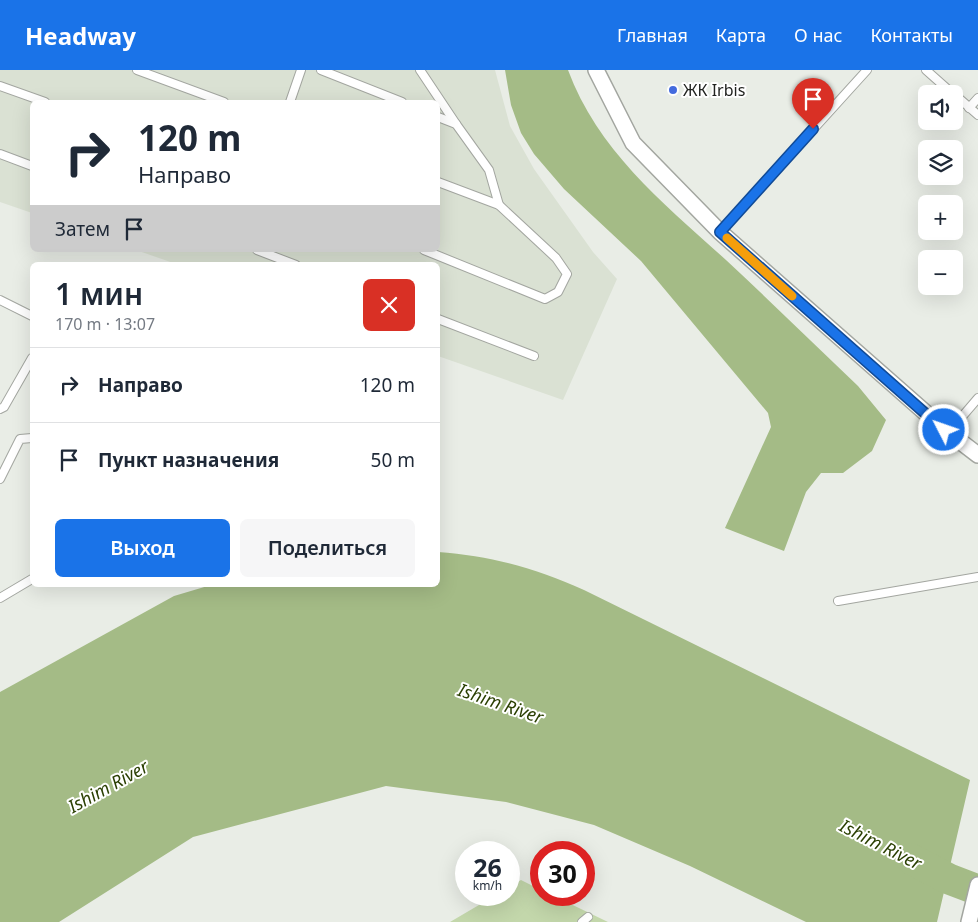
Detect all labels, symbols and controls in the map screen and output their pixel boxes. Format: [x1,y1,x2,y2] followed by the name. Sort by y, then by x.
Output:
[25,19,136,52] text: Headway
[617,23,688,47] text: Главная
[716,23,766,47] text: Карта
[794,23,842,47] text: О нас
[870,23,953,47] text: Контакты
[792,78,834,129] pin
[683,79,745,101] place label: ЖК Irbis
[667,84,679,96] marker: ЖК Irbis
[799,85,827,113] icon: arrive
[918,85,963,295] map controls
[918,85,963,130] button: sound
[138,114,241,161] text: 120 m
[55,120,120,185] icon: right
[918,140,963,185] button: layers
[138,159,231,189] text: Направо
[918,195,963,240] button: +
[120,215,148,243] icon: arrive
[55,216,110,242] text: Затем
[918,250,963,295] button: −
[55,273,143,314] text: 1 мин
[363,279,415,331] button: close
[55,313,155,335] text: 170 m · 13:07
[55,371,83,399] icon: right
[98,372,183,398] text: Направо
[360,372,415,398] text: 120 m
[917,403,969,455] position arrow
[55,446,83,474] icon: arrive
[98,447,279,473] text: Пункт назначения
[371,447,415,473] text: 50 m
[55,519,230,577] button: Выход
[240,519,415,577] button: Поделиться
[454,677,548,729] water label: Ishim River
[63,754,153,818] water label: Ishim River
[835,813,927,875] water label: Ishim River
[530,841,595,906] speed limit sign: 30
[473,850,502,884] text: 26
[473,877,502,894] text: km/h

